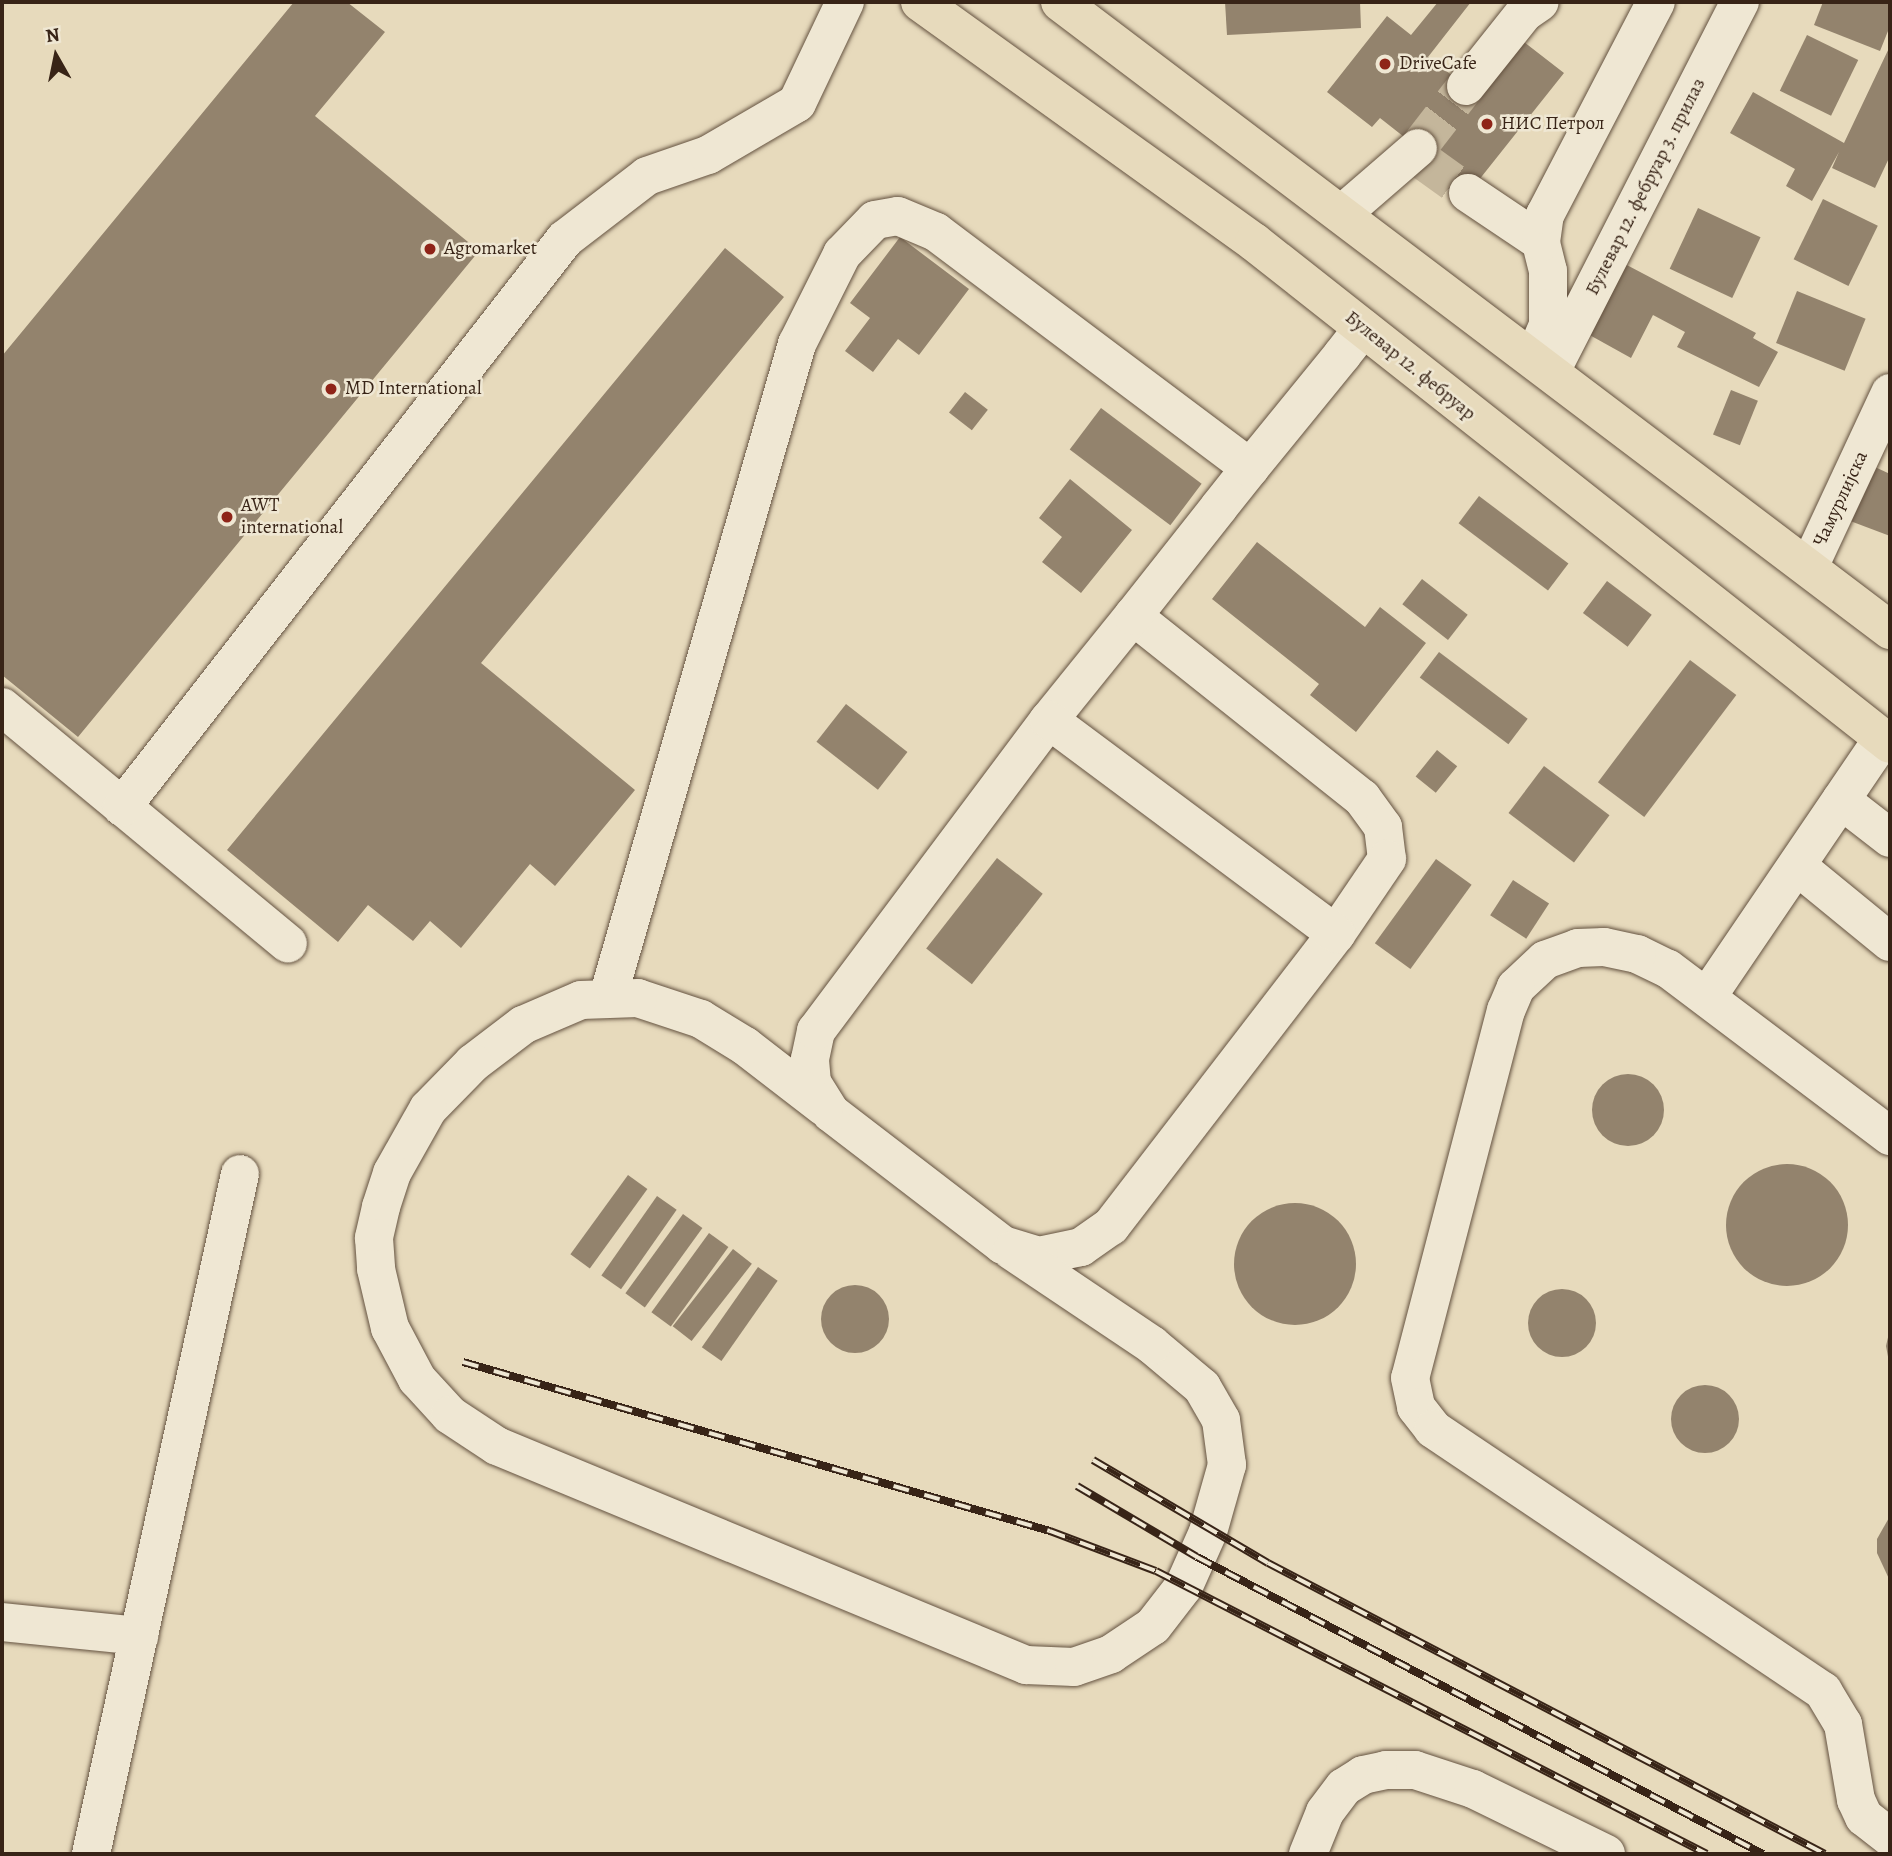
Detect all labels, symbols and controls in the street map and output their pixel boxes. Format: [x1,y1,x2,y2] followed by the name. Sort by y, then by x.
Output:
[21,21,91,91] north arrow
[44,21,62,49] text: N
[1399,53,1477,75] place label: DriveCafe
[1377,56,1393,72] marker: DriveCafe
[1581,74,1711,300] street label: Булевар 12. фебруар 3. прилаз
[1501,113,1605,135] place label: НИС Петрол
[1479,116,1495,132] marker: НИС Петрол
[444,238,537,260] place label: Agromarket
[422,241,438,257] marker: Agromarket
[1340,306,1480,426] street label: Булевар 12. фебруар
[345,378,482,400] place label: MD International
[323,381,339,397] marker: MD International
[1809,448,1873,550] street label: Чамурлијска
[241,495,343,539] place label: AWT international
[219,509,235,525] marker: AWT international

